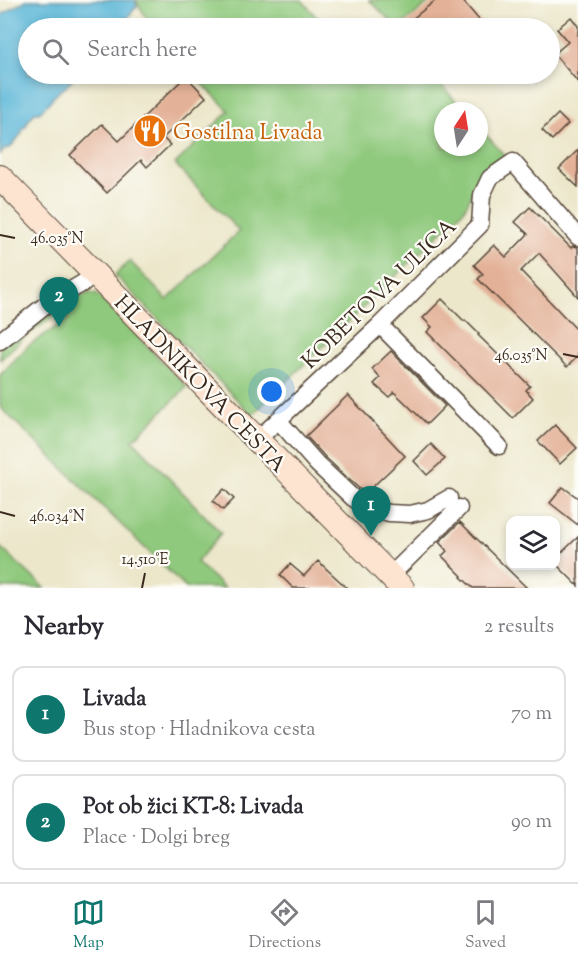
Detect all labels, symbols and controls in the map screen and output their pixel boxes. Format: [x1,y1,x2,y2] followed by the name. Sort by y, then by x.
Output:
[18,18,560,84] search box
[39,35,72,68] icon: search
[87,35,197,67] text: Search here
[434,102,488,156] north arrow
[132,113,168,149] restaurant icon: Gostilna Livada
[173,118,323,150] place label: Gostilna Livada
[295,212,465,378] street label: KOBETOVA ULICA
[31,229,84,250] text: 46.035°N
[40,278,78,327] pin: 2
[105,289,293,481] street label: HLADNIKOVA CESTA
[495,346,548,367] text: 46.035°N
[257,377,286,406] your location
[352,486,391,536] pin: 1
[29,507,85,528] text: 46.034°N
[506,516,560,570] map controls
[506,516,560,570] button: layers
[121,550,169,571] text: 14.510°E
[24,609,104,646] text: Nearby
[484,613,554,642] text: 2 results
[83,684,146,716] text: Livada
[42,700,49,729] text: 1
[511,700,552,729] text: 70 m
[83,716,316,745] text: Bus stop · Hladnikova cesta
[83,792,304,824] text: Pot ob žici KT-8: Livada
[41,808,50,837] text: 2
[511,808,552,837] text: 90 m
[83,824,230,853] text: Place · Dolgi breg
[72,896,105,955] tab: Map
[249,896,321,955] tab: Directions
[465,896,506,955] tab: Saved

